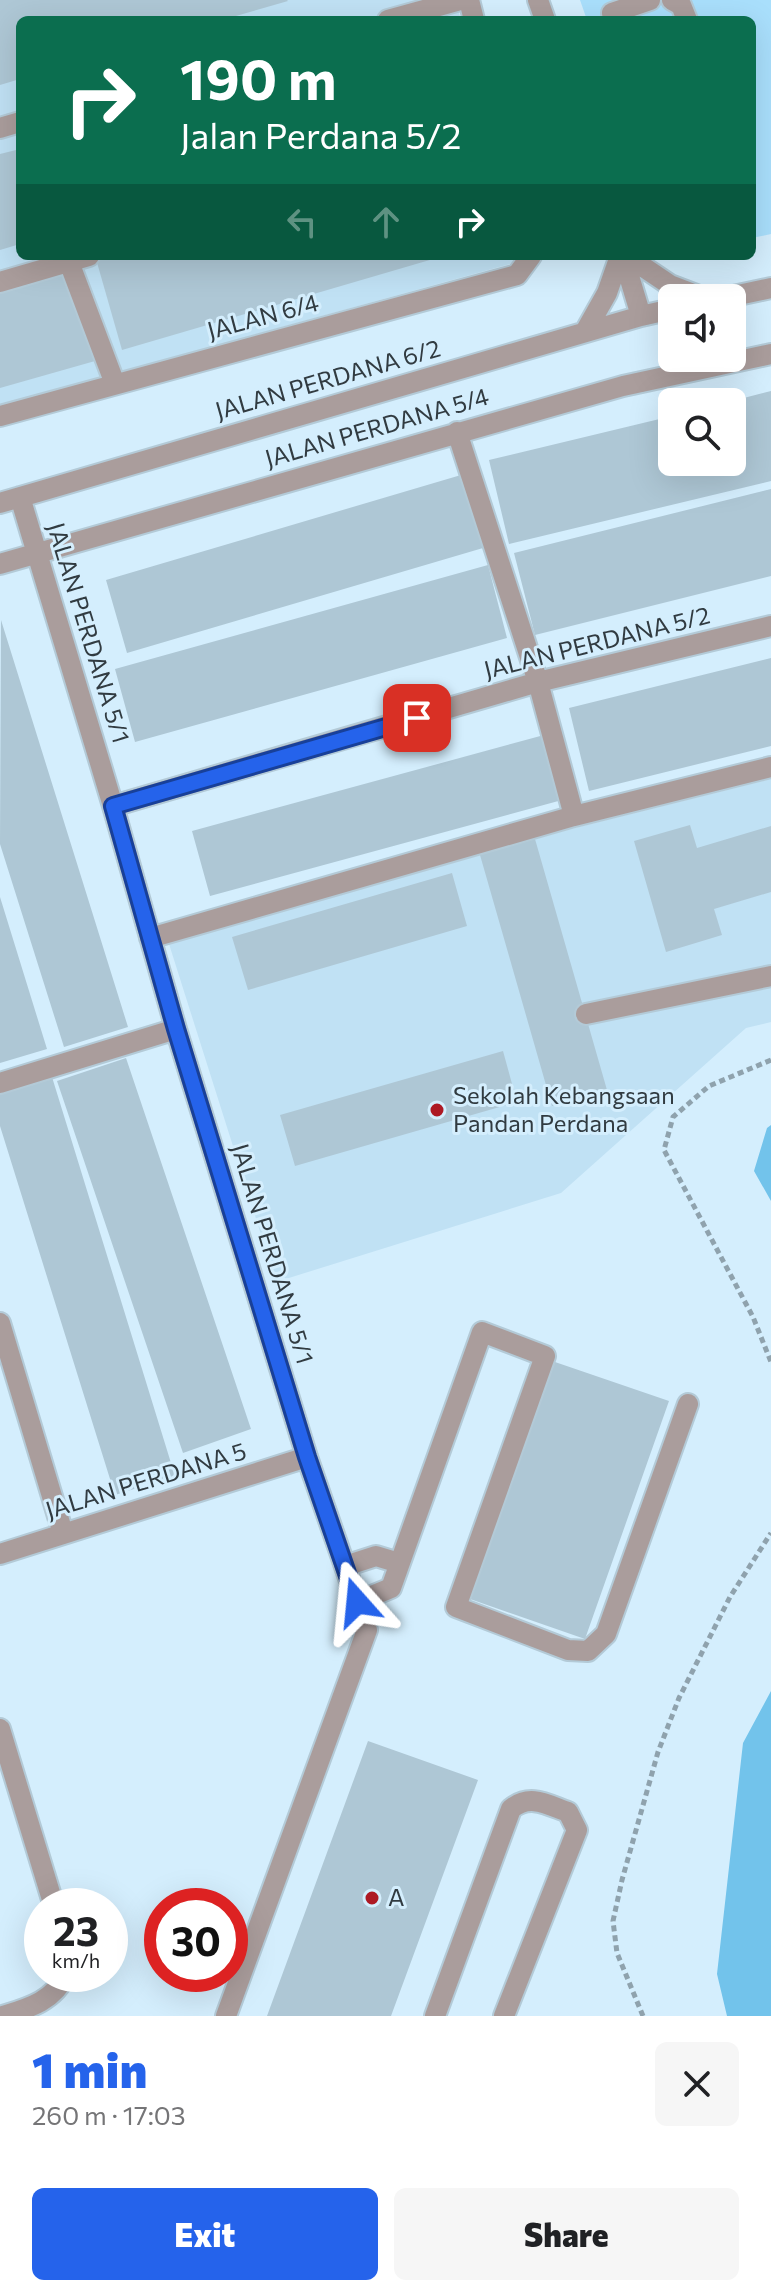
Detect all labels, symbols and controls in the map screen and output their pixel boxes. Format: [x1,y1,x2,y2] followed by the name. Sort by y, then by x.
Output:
[180,43,337,112] text: 190 m
[48,48,152,152] icon: right
[180,112,461,156] text: Jalan Perdana 5/2
[280,200,324,244] icon: left
[364,200,408,244] icon: ahead
[448,200,492,244] icon: right
[658,284,746,476] map controls
[658,284,746,372] button: sound
[204,287,321,344] street label: JALAN 6/4
[212,333,443,425] street label: JALAN PERDANA 6/2
[261,381,492,472] street label: JALAN PERDANA 5/4
[658,388,746,476] button: search
[42,519,137,746] street label: JALAN PERDANA 5/1
[481,599,713,684] street label: JALAN PERDANA 5/2
[383,684,451,752] pin
[395,696,439,740] icon: arrive
[453,1080,675,1137] place label: Sekolah Kebangsaan Pandan Perdana
[428,1101,446,1119] marker: Sekolah Kebangsaan Pandan Perdana
[226,1140,321,1367] street label: JALAN PERDANA 5/1
[42,1435,249,1524] street label: JALAN PERDANA 5
[315,1560,399,1644] position arrow
[388,1882,405,1911] place label: A
[144,1888,248,1992] speed limit sign: 30
[363,1889,381,1907] marker: A
[53,1905,99,1954] text: 23
[52,1948,100,1972] text: km/h
[32,2039,147,2098] text: 1 min
[655,2042,739,2126] button: close
[32,2099,186,2130] text: 260 m · 17:03
[32,2188,378,2280] button: Exit
[394,2188,739,2280] button: Share

